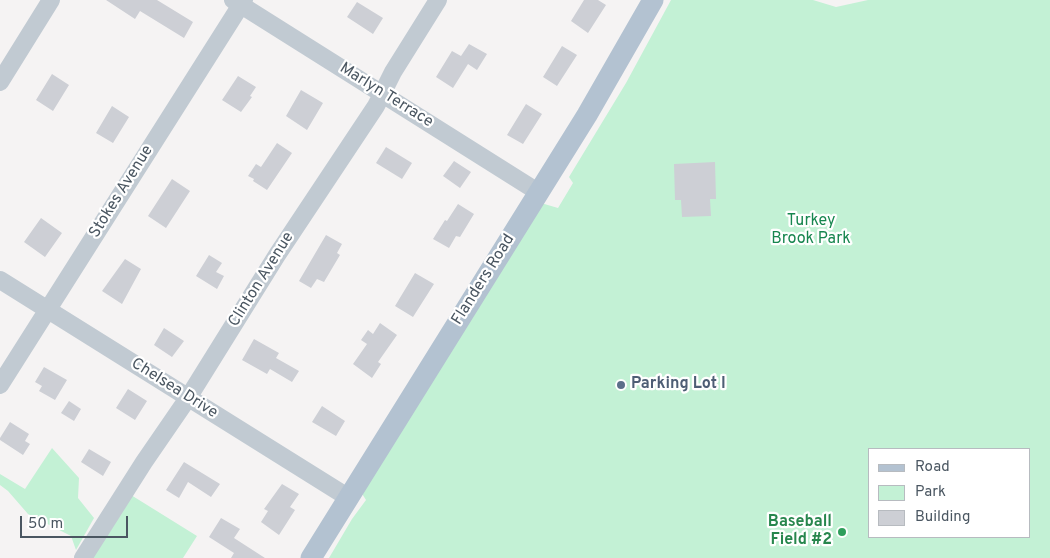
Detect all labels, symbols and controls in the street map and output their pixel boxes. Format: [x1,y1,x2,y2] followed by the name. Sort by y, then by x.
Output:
[336,60,436,132] street label: Marlyn Terrace
[86,142,158,242] street label: Stokes Avenue
[771,212,851,250] park label: Turkey Brook Park
[225,229,299,331] street label: Clinton Avenue
[449,231,519,329] street label: Flanders Road
[127,355,221,423] street label: Chelsea Drive
[631,375,726,395] place label: Parking Lot I
[615,379,627,391] marker: Parking Lot I
[868,448,1030,538] legend
[915,458,950,477] text: Road
[915,483,946,502] text: Park
[22,506,130,538] scale bar
[915,508,970,527] text: Building
[768,513,832,551] place label: Baseball Field #2
[28,515,63,534] text: 50 m
[836,526,848,538] marker: Baseball Field #2

